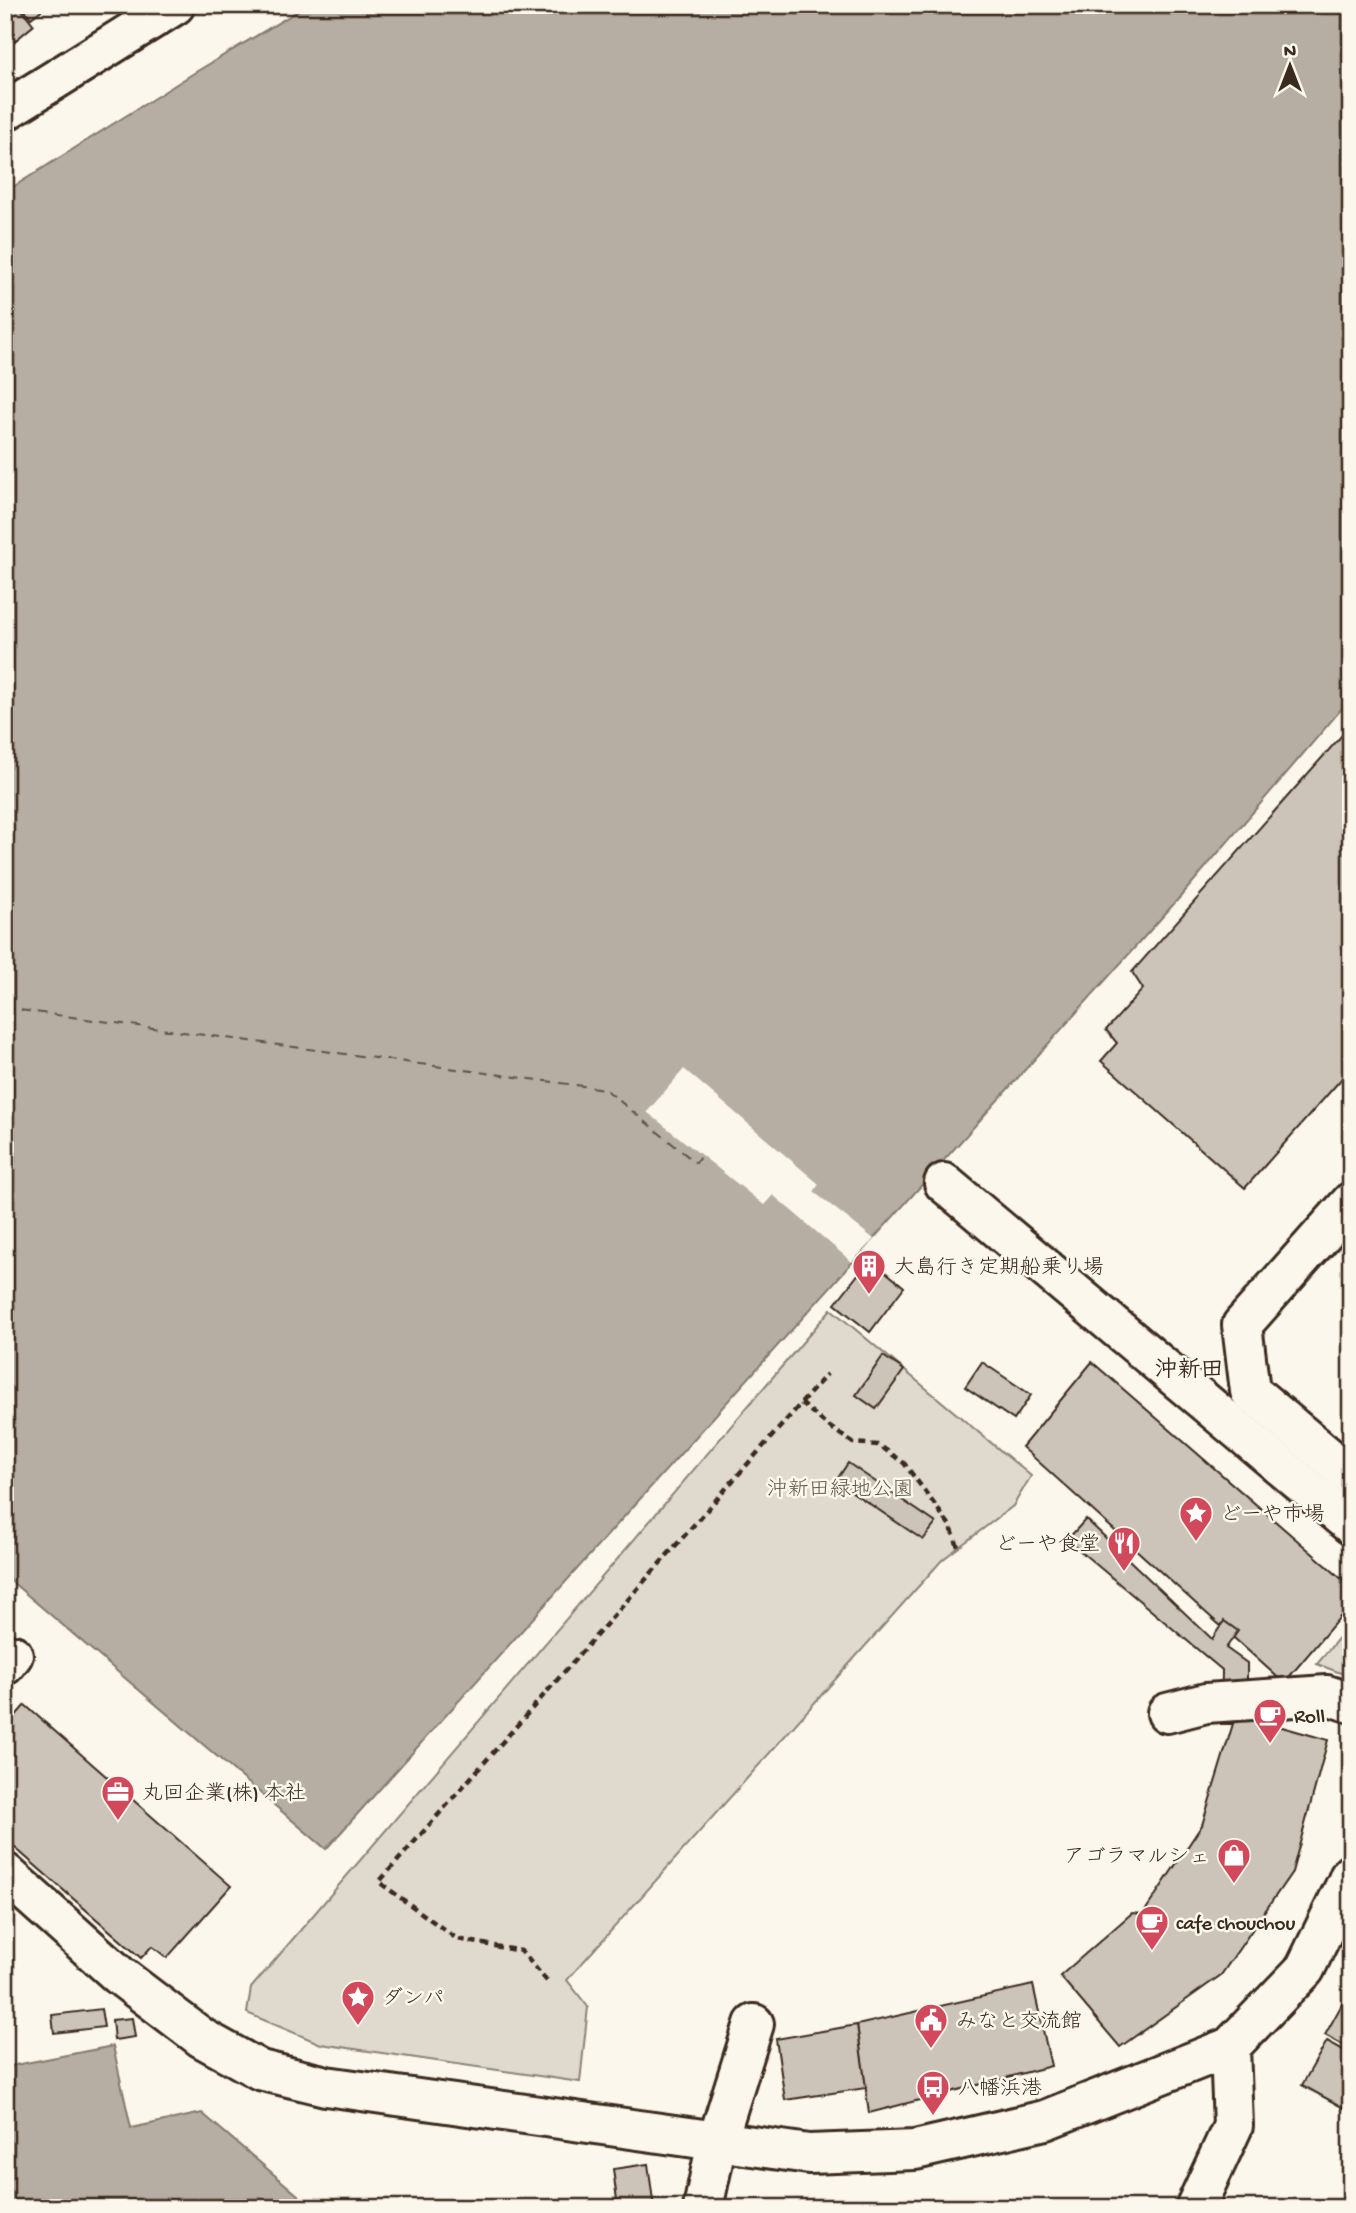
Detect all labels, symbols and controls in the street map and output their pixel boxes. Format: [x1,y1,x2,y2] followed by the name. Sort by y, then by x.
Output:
[1254,32,1324,102] north arrow
[1284,41,1296,64] text: N
[850,1247,888,1296] building icon: 大島行き定期船乗り場
[894,1256,1104,1282] place label: 大島行き定期船乗り場
[1155,1357,1224,1385] district label: 沖新田
[767,1477,914,1504] park label: 沖新田緑地公園
[1177,1494,1215,1543] place icon: どーや市場
[1220,1503,1325,1529] place label: どーや市場
[1105,1524,1143,1573] restaurant icon: どーや食堂
[995,1532,1100,1559] place label: どーや食堂
[1251,1696,1289,1745] cafe icon: Roll
[1294,1706,1325,1731] place label: Roll
[99,1773,137,1822] office icon: 丸回企業(株) 本社
[142,1782,306,1808] place label: 丸回企業(株) 本社
[1215,1836,1253,1885] shop icon: アゴラマルシェ
[1063,1846,1210,1871] place label: アゴラマルシェ
[1133,1903,1171,1952] cafe icon: cafe chouchou
[1176,1913,1296,1938] place label: cafe chouchou
[339,1978,377,2027] place icon: ダンパ
[382,1987,444,2013] place label: ダンパ
[912,2001,950,2050] public building icon: みなと交流館
[956,2010,1082,2036] place label: みなと交流館
[914,2068,952,2117] bus stop icon: 八幡浜港
[958,2077,1042,2103] place label: 八幡浜港

